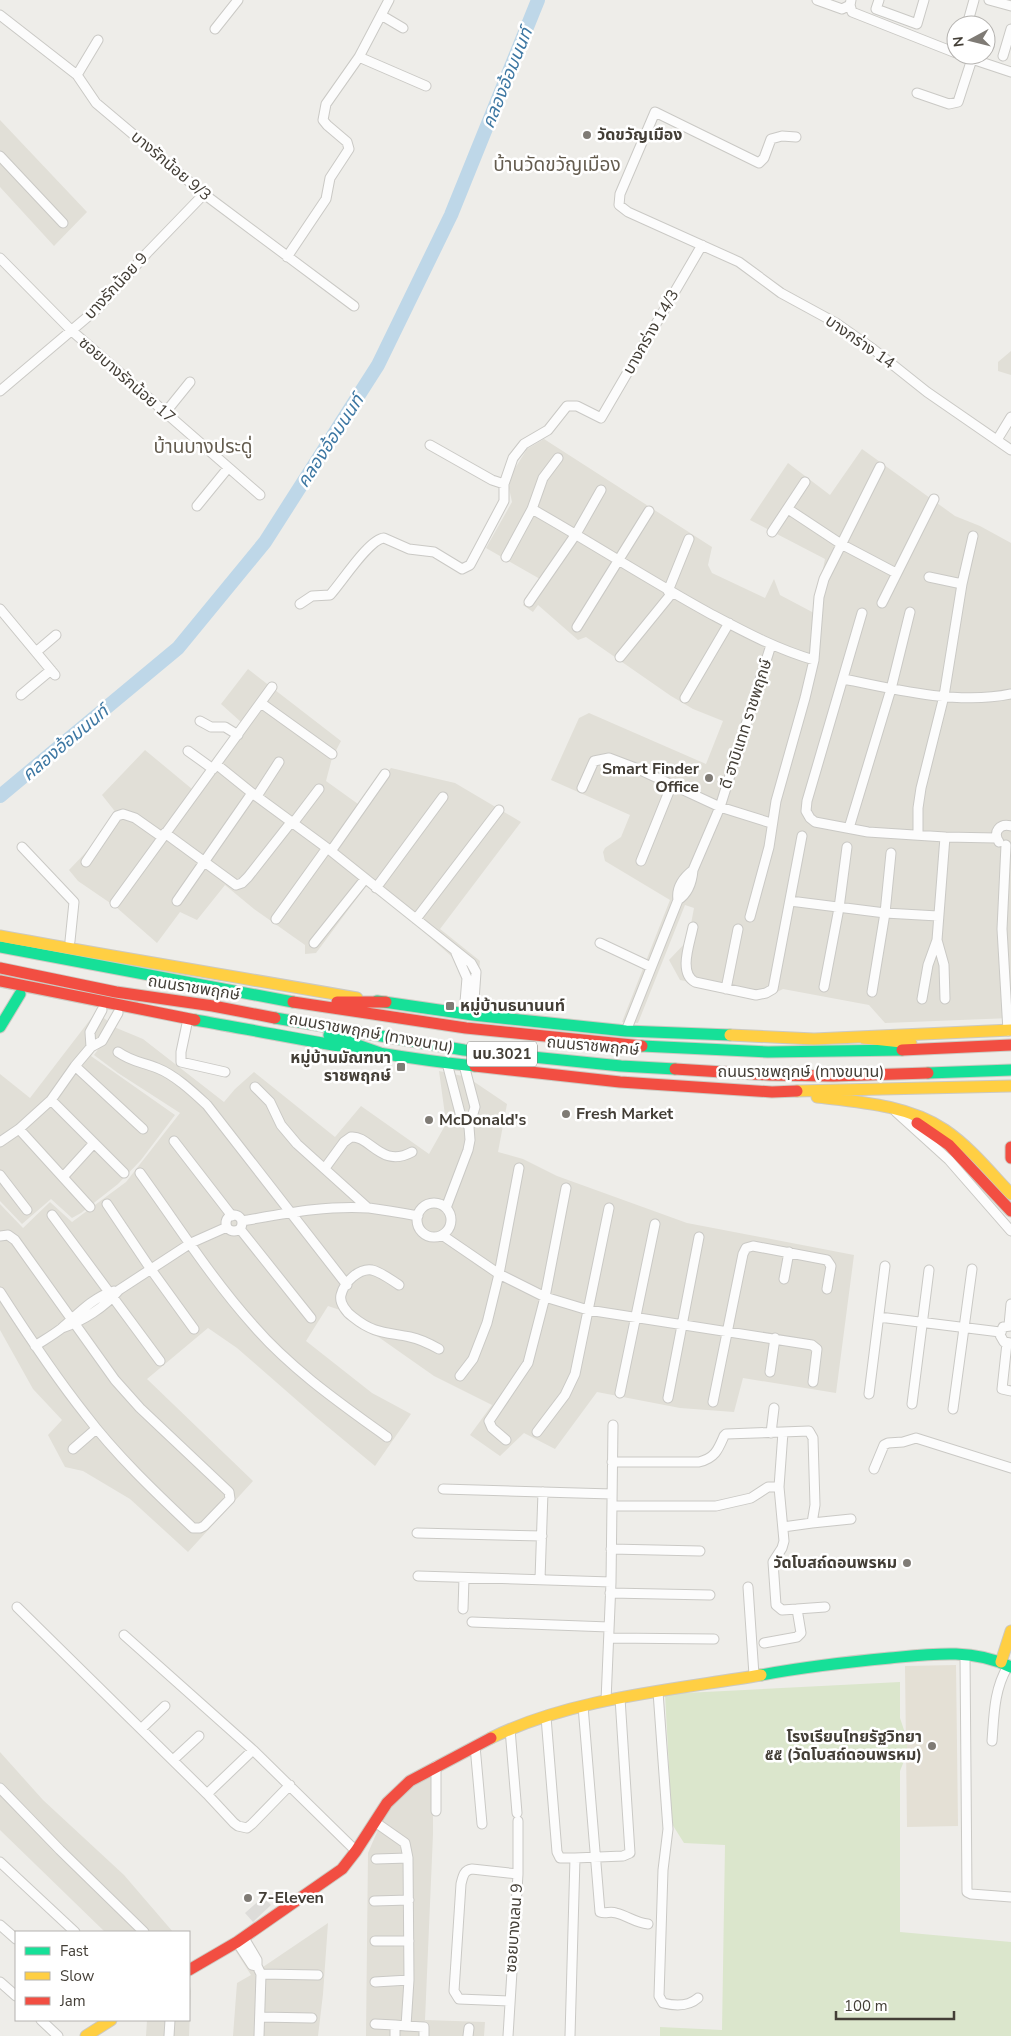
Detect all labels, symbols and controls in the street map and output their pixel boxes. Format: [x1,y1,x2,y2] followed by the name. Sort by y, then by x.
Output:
[946,15,996,65] north arrow
[476,22,539,132] water label: คลองอ้อมนนท์
[949,35,969,48] text: N
[597,124,682,146] place label: วัดขวัญเมือง
[126,126,216,206] street label: บางรักน้อย 9/3
[581,129,593,141] marker: วัดขวัญเมือง
[493,152,621,178] district label: บ้านวัดขวัญเมือง
[79,248,153,324] street label: บางรักน้อย 9
[618,285,684,379] street label: บางกร่าง 14/3
[821,310,900,374] street label: บางกร่าง 14
[74,332,180,428] street label: ซอยบางรักน้อย 17
[291,388,371,492] water label: คลองอ้อมนนท์
[153,434,253,460] district label: บ้านบางประดู่
[715,656,777,792] street label: ดี ฮาบิแทท ราชพฤกษ์
[17,698,116,786] water label: คลองอ้อมนนท์
[602,758,700,798] place label: Smart Finder Office
[703,772,715,784] marker: Smart Finder Office
[146,970,242,1006] street label: ถนนราชพฤกษ์
[460,995,565,1017] place label: หมู่บ้านธนานนท์
[444,1000,456,1012] marker: หมู่บ้านธนานนท์
[287,1008,455,1058] street label: ถนนราชพฤกษ์ (ทางขนาน)
[546,1031,640,1061] street label: ถนนราชพฤกษ์
[467,1042,537,1066] road number: นบ.3021
[290,1047,391,1087] place label: หมู่บ้านมัณฑนา ราชพฤกษ์
[395,1061,407,1073] marker: หมู่บ้านมัณฑนา ราชพฤกษ์
[718,1061,884,1083] street label: ถนนราชพฤกษ์ (ทางขนาน)
[576,1103,674,1125] place label: Fresh Market
[560,1108,572,1120] marker: Fresh Market
[439,1109,526,1131] place label: McDonald's
[423,1114,435,1126] marker: McDonald's
[773,1552,897,1574] place label: วัดโบสถ์ดอนพรหม
[901,1557,913,1569] marker: วัดโบสถ์ดอนพรหม
[765,1726,922,1766] place label: โรงเรียนไทยรัฐวิทยา ๕๕ (วัดโบสถ์ดอนพรหม)
[926,1740,938,1752] marker: โรงเรียนไทยรัฐวิทยา ๕๕ (วัดโบสถ์ดอนพรหม)
[500,1883,528,1973] street label: ซอยบางเลน 9
[258,1887,324,1909] place label: 7-Eleven
[242,1892,254,1904] marker: 7-Eleven
[15,1931,190,2021] legend
[60,1941,89,1961] text: Fast
[60,1966,95,1986] text: Slow
[836,1988,954,2020] scale bar
[59,1991,86,2011] text: Jam
[844,1996,888,2016] text: 100 m

